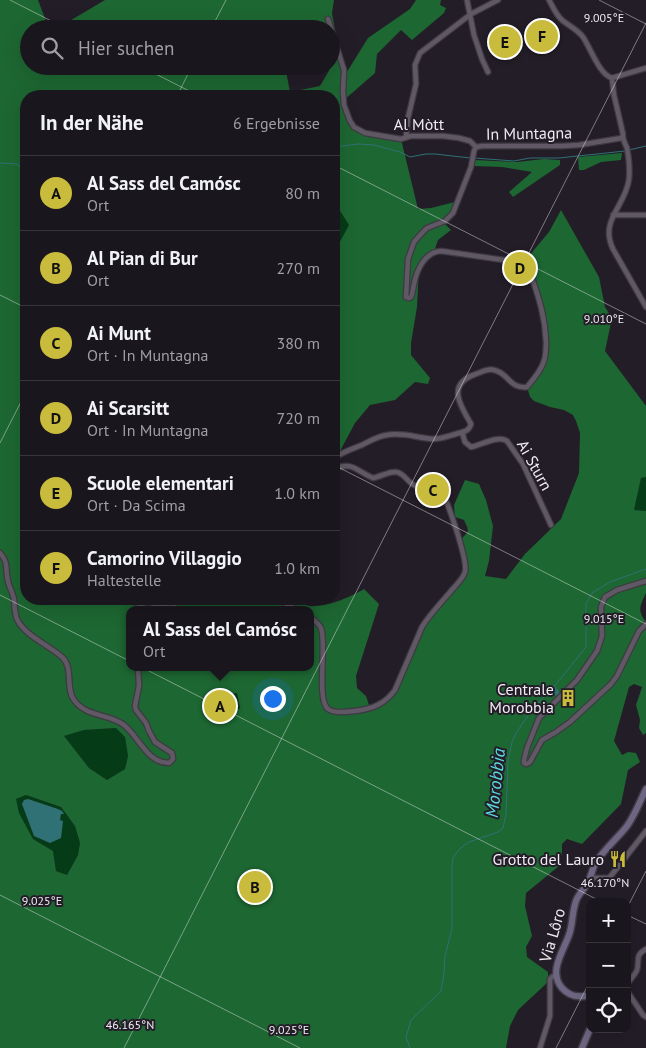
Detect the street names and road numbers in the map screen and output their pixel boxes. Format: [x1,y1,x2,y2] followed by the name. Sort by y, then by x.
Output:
[394,114,445,134] street label: Al Mòtt
[486,122,572,144] street label: In Muntagna
[513,436,557,494] street label: Ai Sturn
[534,906,569,965] street label: Via Lôro

